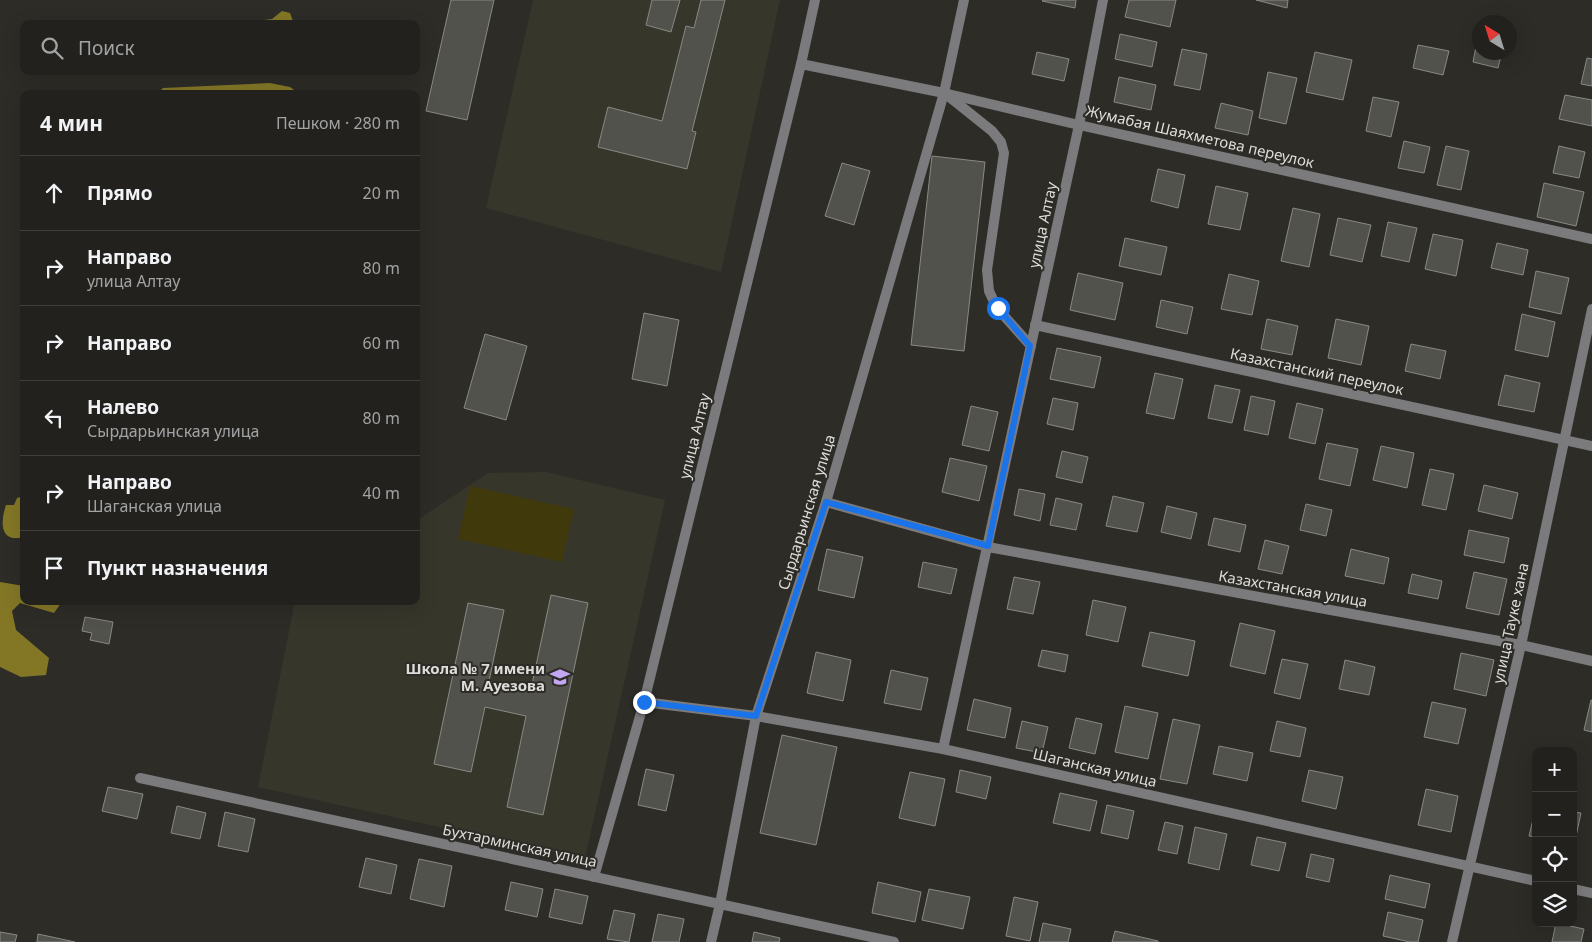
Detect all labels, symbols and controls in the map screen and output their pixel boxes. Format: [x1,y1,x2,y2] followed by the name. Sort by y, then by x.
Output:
[1472,15,1517,60] north arrow
[20,20,420,75] search box
[38,34,66,62] icon: search
[78,35,134,61] text: Поиск
[1084,100,1316,172] street label: Жумабая Шаяхметова переулок
[40,109,103,137] text: 4 мин
[276,112,400,134] text: Пешком · 280 m
[40,179,68,207] icon: ahead
[87,180,153,206] text: Прямо
[1023,180,1061,270] street label: улица Алтау
[363,182,400,204] text: 20 m
[87,244,172,270] text: Направо
[40,254,68,282] icon: right
[363,257,400,279] text: 80 m
[87,270,180,292] text: улица Алтау
[987,297,1010,320] route start
[40,329,68,357] icon: right
[87,330,172,356] text: Направо
[363,332,400,354] text: 60 m
[1228,343,1406,399] street label: Казахстанский переулок
[674,391,714,481] street label: улица Алтау
[87,394,159,420] text: Налево
[40,404,68,432] icon: left
[363,407,400,429] text: 80 m
[87,420,259,442] text: Сырдарьинская улица
[773,432,839,592] street label: Сырдарьинская улица
[87,469,172,495] text: Направо
[40,479,68,507] icon: right
[363,482,400,504] text: 40 m
[87,495,222,517] text: Шаганская улица
[40,554,68,582] icon: arrive
[87,555,268,581] text: Пункт назначения
[1487,561,1533,685] street label: улица Тауке хана
[1217,565,1369,611] street label: Казахстанская улица
[405,658,545,695] place label: Школа № 7 имени М. Ауезова
[549,666,571,688] school or university icon: Школа № 7 имени М. Ауезова
[633,691,656,714] route end
[1031,743,1159,791] street label: Шаганская улица
[1532,747,1577,927] map controls
[1532,747,1577,792] button: +
[1532,792,1577,837] button: −
[441,819,599,871] street label: Бухтарминская улица
[1532,837,1577,882] button: locate
[1532,882,1577,927] button: layers

